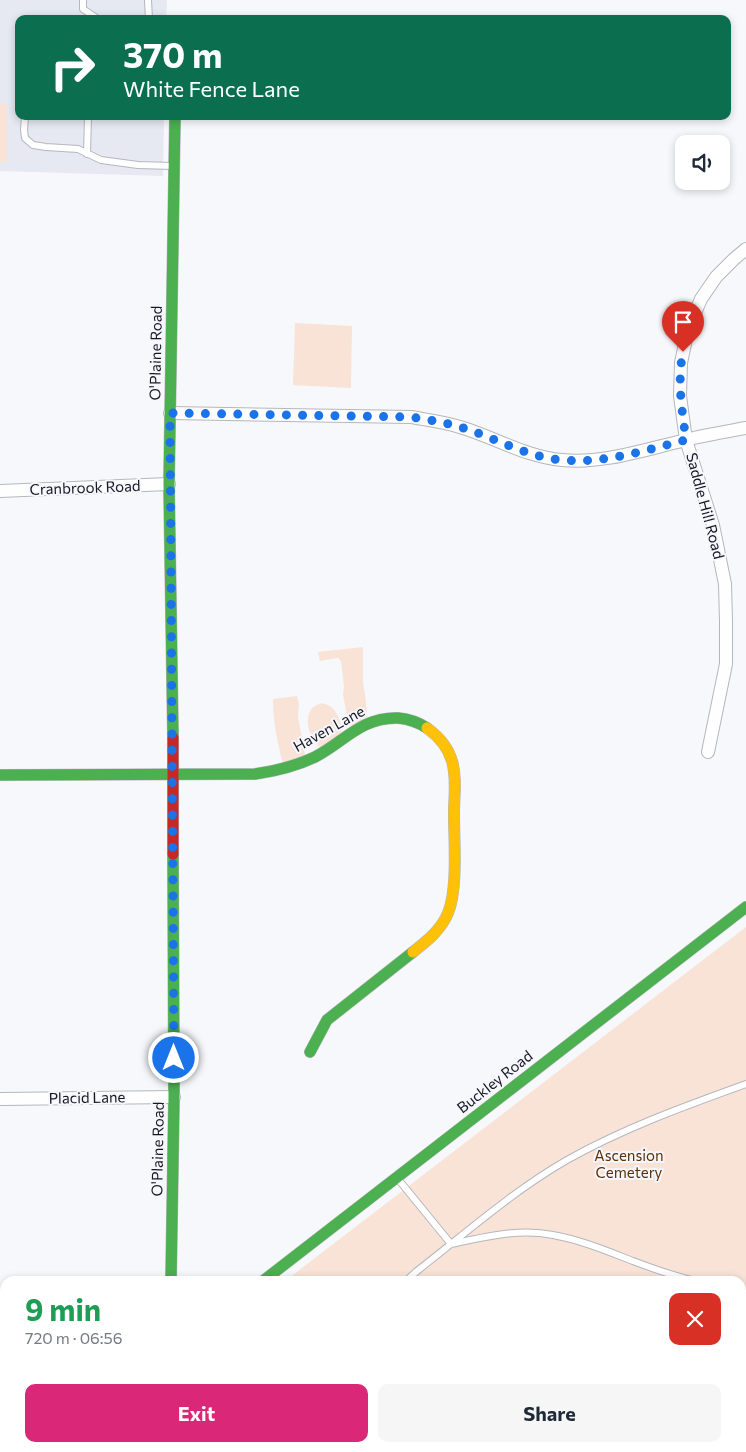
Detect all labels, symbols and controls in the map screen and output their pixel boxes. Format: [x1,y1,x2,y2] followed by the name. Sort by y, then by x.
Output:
[123,32,223,75] text: 370 m
[40,35,105,100] icon: right
[123,75,300,102] text: White Fence Lane
[675,135,730,190] map controls
[675,135,730,190] button: sound
[662,301,704,352] pin
[145,306,165,400] street label: O'Plaine Road
[669,308,697,336] icon: arrive
[683,451,729,561] street label: Saddle Hill Road
[29,476,141,498] street label: Cranbrook Road
[290,701,367,755] street label: Haven Lane
[147,1031,199,1083] position arrow
[453,1046,536,1116] street label: Buckley Road
[48,1087,126,1107] street label: Placid Lane
[147,1102,167,1196] street label: O'Plaine Road
[594,1146,664,1181] park label: Ascension Cemetery
[25,1290,101,1327] text: 9 min
[669,1293,721,1345] button: close
[25,1328,122,1347] text: 720 m · 06:56
[25,1384,368,1442] button: Exit
[378,1384,721,1442] button: Share

